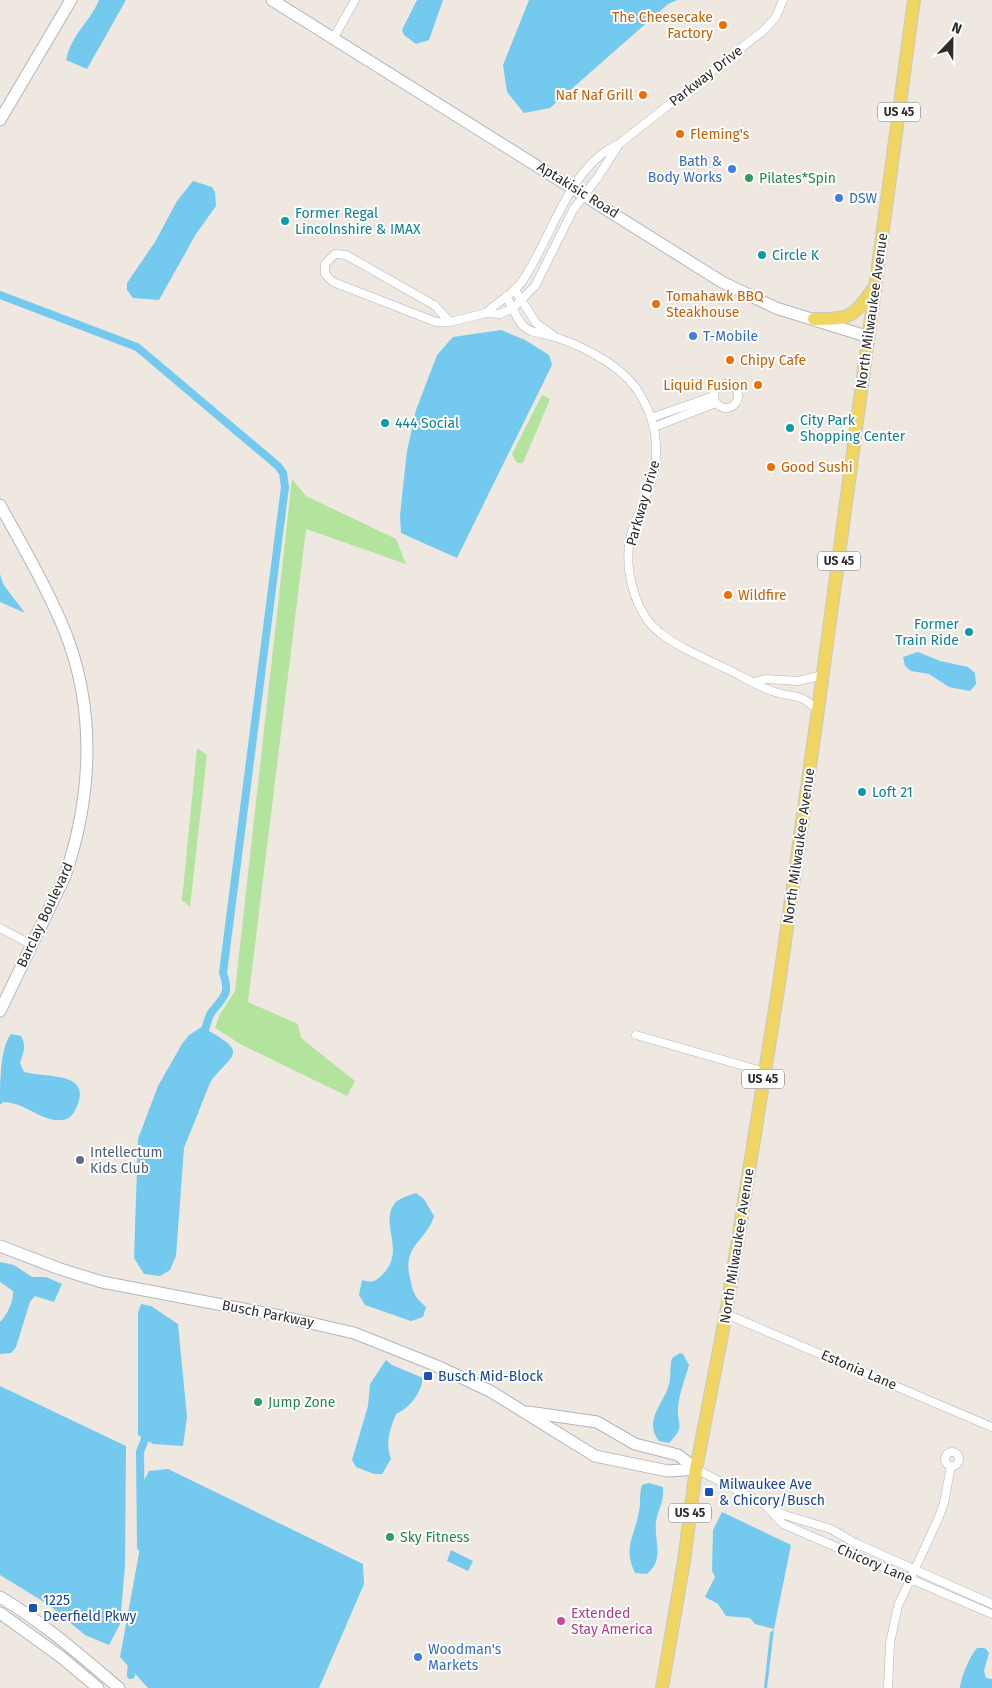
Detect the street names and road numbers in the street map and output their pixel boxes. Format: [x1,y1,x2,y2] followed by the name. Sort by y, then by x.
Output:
[666,42,746,110] street label: Parkway Drive
[878,102,920,121] road number: US 45
[534,158,622,222] street label: Aptakisic Road
[853,232,891,390] street label: North Milwaukee Avenue
[623,458,663,548] street label: Parkway Drive
[818,552,860,570] road number: US 45
[780,767,818,925] street label: North Milwaukee Avenue
[13,860,77,970] street label: Barclay Boulevard
[742,1070,784,1088] road number: US 45
[716,1167,758,1325] street label: North Milwaukee Avenue
[220,1297,316,1331] street label: Busch Parkway
[819,1346,899,1394] street label: Estonia Lane
[669,1504,711,1522] road number: US 45
[835,1540,915,1588] street label: Chicory Lane

